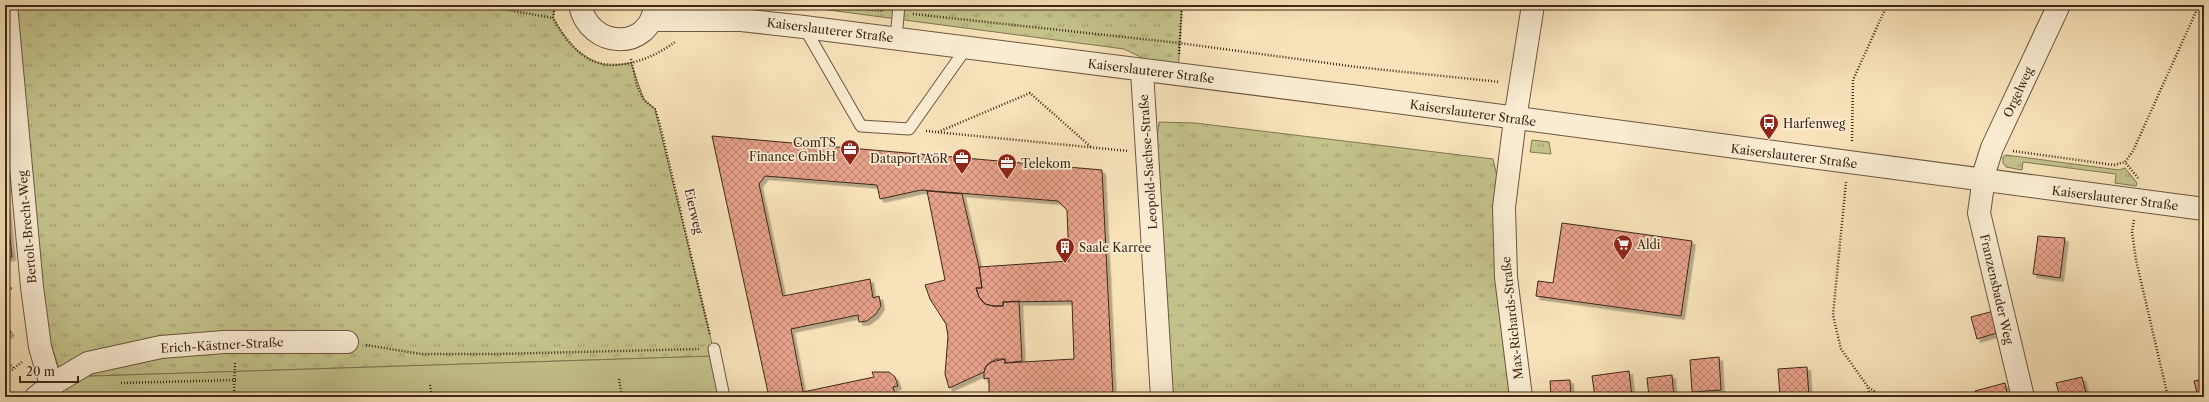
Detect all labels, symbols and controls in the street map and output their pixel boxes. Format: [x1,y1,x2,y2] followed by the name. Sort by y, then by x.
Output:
[766,15,894,45] street label: Kaiserslauterer Straße
[1087,56,1215,86] street label: Kaiserslauterer Straße
[2000,64,2037,120] street label: Orgelweg
[1136,94,1160,230] street label: Leopold-Sachse-Straße
[1409,97,1537,129] street label: Kaiserslauterer Straße
[1758,112,1780,140] bus stop icon: Harfenweg
[1783,116,1846,131] place label: Harfenweg
[749,135,836,164] place label: ComTS Finance GmbH
[839,138,861,166] office icon: ComTS Finance GmbH
[1730,141,1858,171] street label: Kaiserslauterer Straße
[951,147,973,175] office icon: Dataport AöR
[870,151,949,166] place label: Dataport AöR
[996,152,1018,180] office icon: Telekom
[1021,156,1071,171] place label: Telekom
[15,169,39,284] street label: Bertolt-Brecht-Weg
[2051,183,2179,213] street label: Kaiserslauterer Straße
[681,187,707,236] street label: Eierweg
[1977,232,2017,346] street label: Franzensbader Weg
[1612,233,1634,261] supermarket icon: Aldi
[1054,236,1076,264] building icon: Saale Karree
[1636,237,1661,252] place label: Aldi
[1079,240,1152,255] place label: Saale Karree
[1498,255,1526,380] street label: Max-Richards-Straße
[160,334,284,356] street label: Erich-Kästner-Straße
[20,358,78,384] scale bar
[26,364,55,379] text: 20 m

